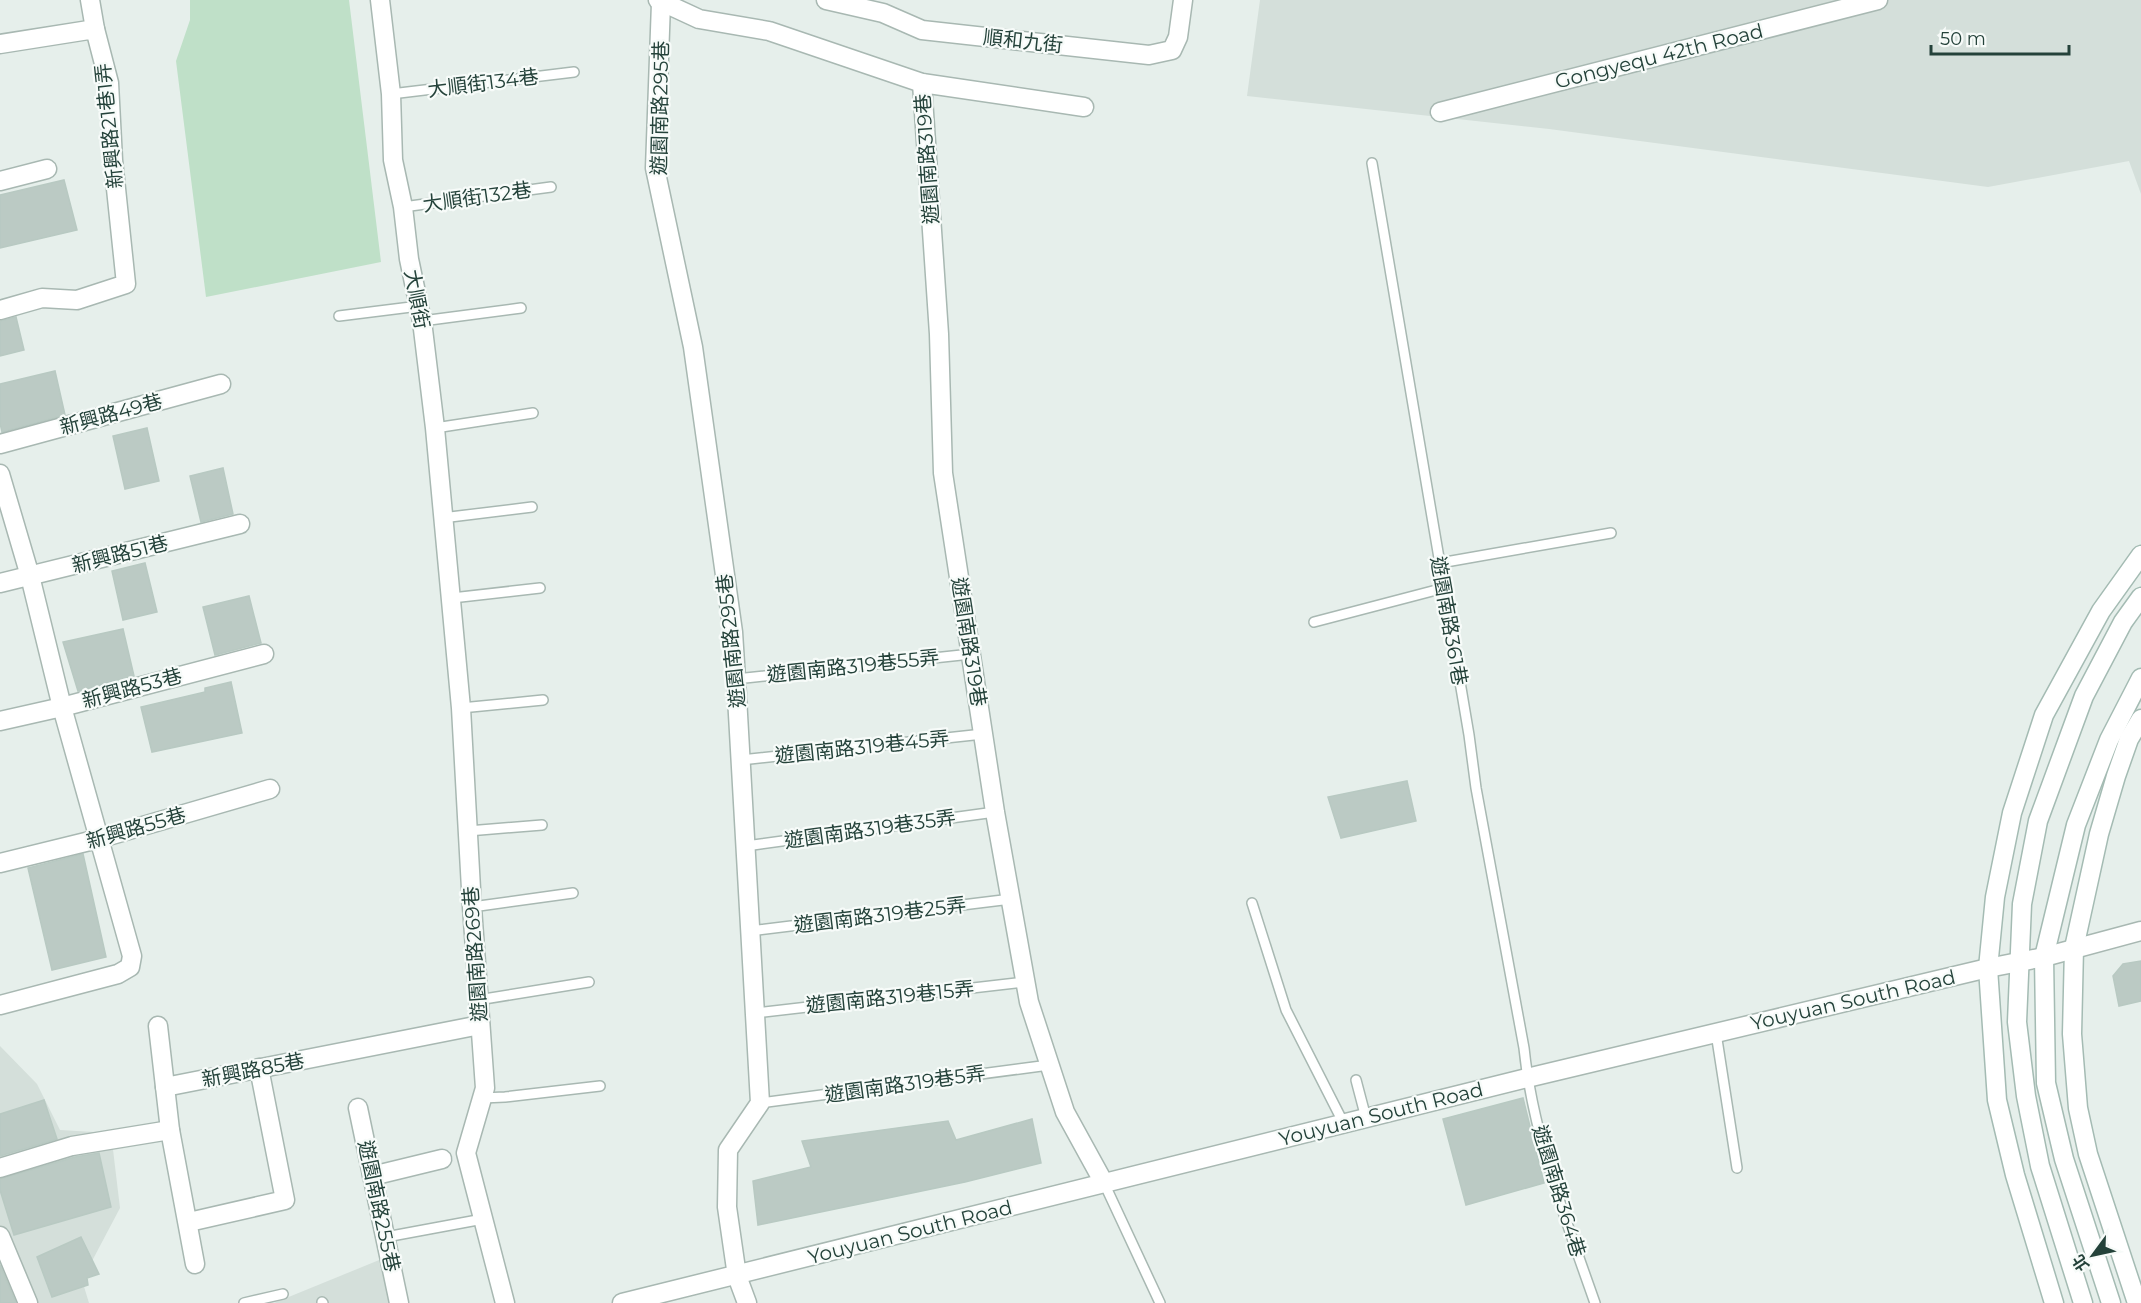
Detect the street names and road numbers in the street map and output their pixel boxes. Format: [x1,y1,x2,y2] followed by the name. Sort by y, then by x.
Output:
[1552,19,1766,93] street label: Gongyequ 42th Road
[982,25,1064,57] street label: 順和九街
[647,40,673,176] street label: 遊園南路295巷
[90,62,128,190] street label: 新興路21巷1弄
[426,64,540,102] street label: 大順街134巷
[910,93,944,225] street label: 遊園南路319巷
[421,177,533,217] street label: 大順街132巷
[399,267,435,331] street label: 大順街
[57,389,165,439] street label: 新興路49巷
[69,530,171,578] street label: 新興路51巷
[1426,555,1472,687] street label: 遊園南路361巷
[712,573,750,709] street label: 遊園南路295巷
[947,576,991,708] street label: 遊園南路319巷
[766,645,940,687] street label: 遊園南路319巷55弄
[79,663,185,713] street label: 新興路53巷
[774,726,950,768] street label: 遊園南路319巷45弄
[83,802,189,854] street label: 新興路55巷
[783,805,957,853] street label: 遊園南路319巷35弄
[458,885,492,1023] street label: 遊園南路269巷
[792,893,968,937] street label: 遊園南路319巷25弄
[1748,965,1958,1035] street label: Youyuan South Road
[805,976,975,1018] street label: 遊園南路319巷15弄
[200,1048,306,1092] street label: 新興路85巷
[823,1061,987,1107] street label: 遊園南路319巷5弄
[1276,1077,1486,1151] street label: Youyuan South Road
[1528,1122,1590,1260] street label: 遊園南路364巷
[353,1138,405,1274] street label: 遊園南路255巷
[805,1195,1015,1269] street label: Youyuan South Road

